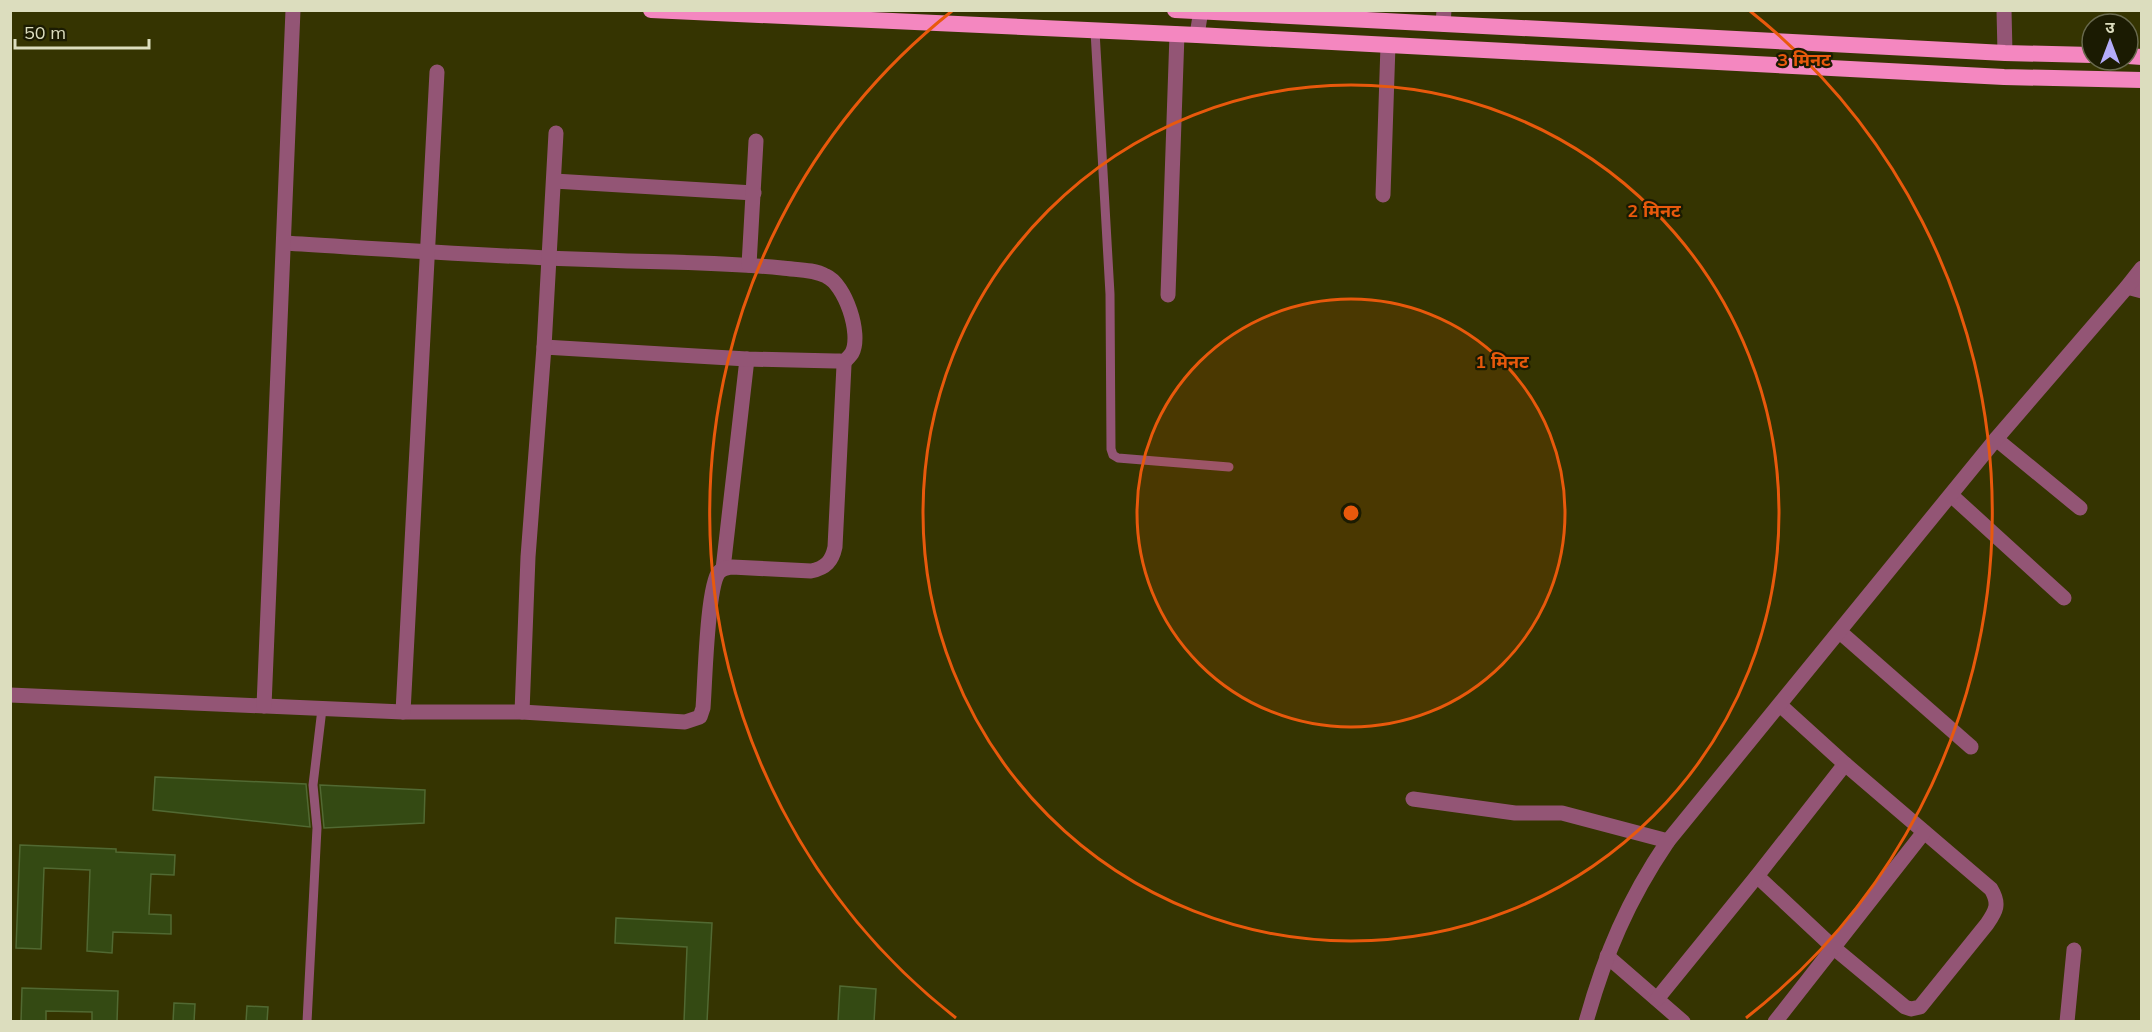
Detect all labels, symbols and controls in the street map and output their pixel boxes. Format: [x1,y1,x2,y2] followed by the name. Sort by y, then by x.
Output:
[15,12,148,50] scale bar
[2080,12,2140,72] north arrow
[2105,17,2115,37] text: उ
[24,21,66,44] text: 50 m
[1777,48,1831,71] text: 3 मिनट
[1627,199,1681,222] text: 2 मिनट
[1475,350,1529,373] text: 1 मिनट
[1341,503,1361,523] centre of rings

